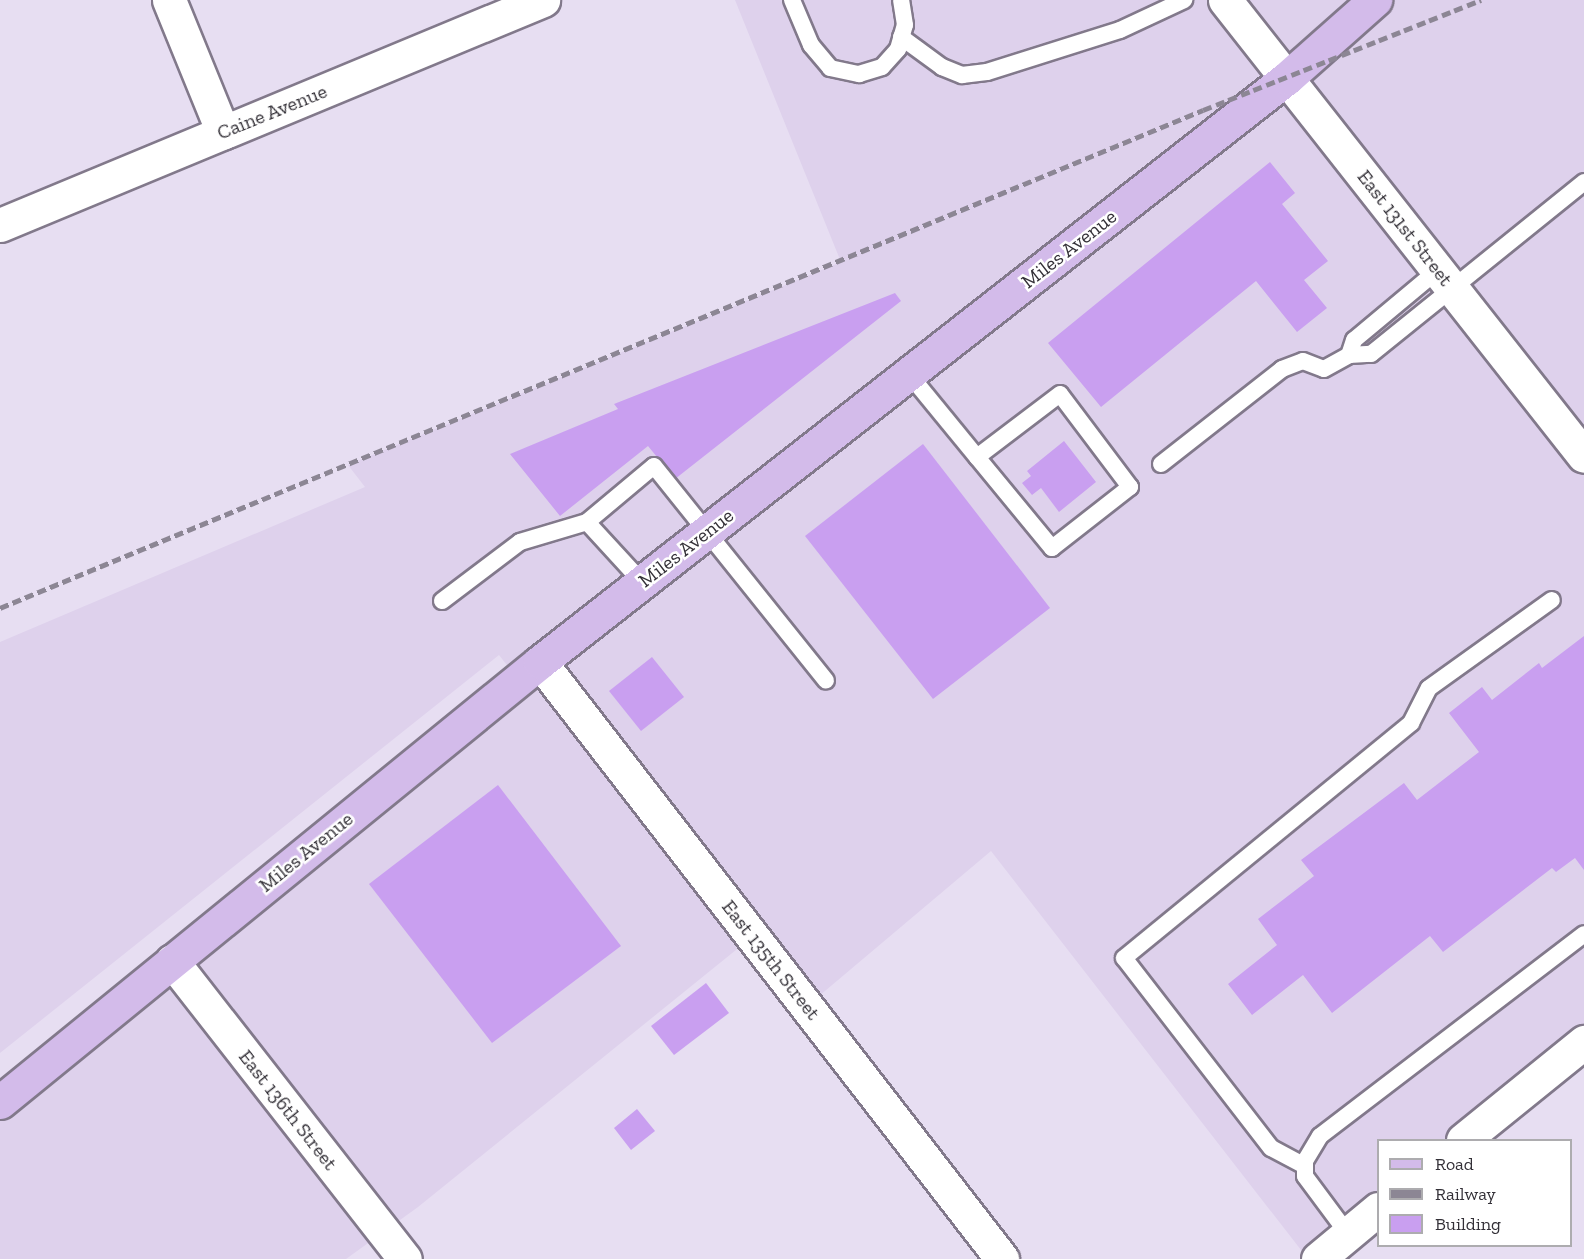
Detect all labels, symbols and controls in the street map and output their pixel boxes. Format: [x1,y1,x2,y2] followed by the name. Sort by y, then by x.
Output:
[213,79,331,145] street label: Caine Avenue
[1352,165,1458,291] street label: East 131st Street
[1016,204,1122,294] street label: Miles Avenue
[633,503,739,593] street label: Miles Avenue
[254,807,358,897] street label: Miles Avenue
[717,895,825,1025] street label: East 135th Street
[234,1045,342,1175] street label: East 136th Street
[1377,1139,1572,1247] legend
[1435,1153,1474,1175] text: Road
[1435,1183,1496,1205] text: Railway
[1435,1213,1501,1235] text: Building

